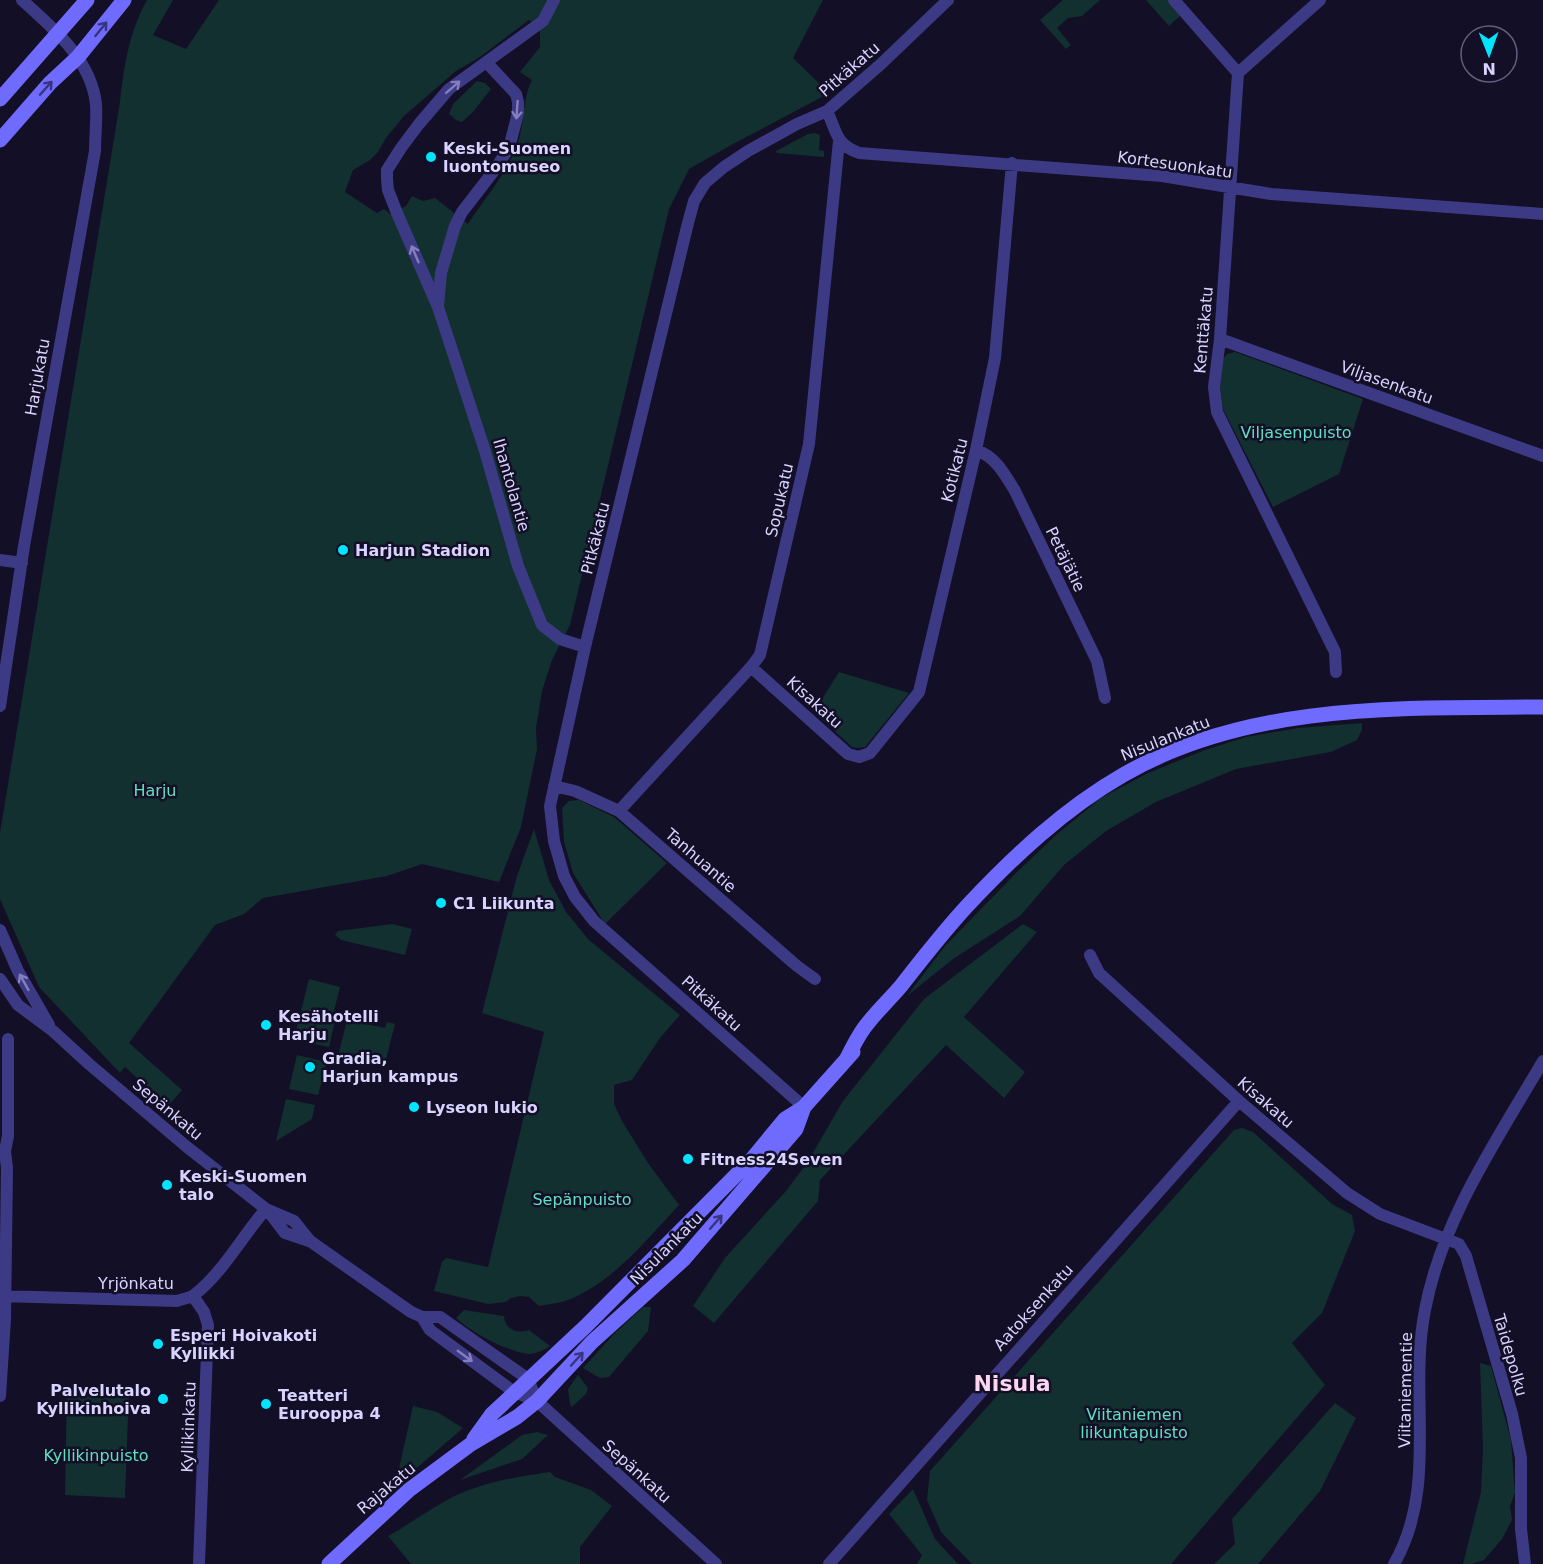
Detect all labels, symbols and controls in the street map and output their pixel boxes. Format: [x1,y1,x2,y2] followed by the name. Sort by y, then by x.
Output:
[95,21,108,37] one-way arrow
[1459,24,1519,84] north arrow
[815,38,883,101] street label: Pitkäkatu
[1482,59,1496,78] text: N
[445,80,460,94] one-way arrow
[39,81,53,96] one-way arrow
[511,99,522,119] one-way arrow
[443,139,571,176] place label: Keski-Suomen luontomuseo
[1116,147,1234,182] street label: Kortesuonkatu
[424,150,438,164] marker: Keski-Suomen luontomuseo
[408,245,420,263] one-way arrow
[1190,286,1217,374] street label: Kenttäkatu
[21,337,54,417] street label: Harjukatu
[1338,357,1436,408] street label: Viljasenkatu
[1240,423,1352,442] park label: Viljasenpuisto
[489,436,534,534] street label: Ihantolantie
[937,436,972,504] street label: Kotikatu
[762,461,797,539] street label: Sopukatu
[577,500,614,576] street label: Pitkäkatu
[1042,524,1089,595] street label: Petäjätie
[355,541,490,560] place label: Harjun Stadion
[336,543,350,557] marker: Harjun Stadion
[783,672,846,732] street label: Kisakatu
[1118,712,1213,765] street label: Nisulankatu
[134,781,177,800] park label: Harju
[661,824,740,896] street label: Tanhuantie
[453,894,554,913] place label: C1 Liikunta
[434,896,448,910] marker: C1 Liikunta
[678,972,746,1035] street label: Pitkäkatu
[18,974,30,991] one-way arrow
[278,1007,379,1044] place label: Kesähotelli Harju
[259,1018,273,1032] marker: Kesähotelli Harju
[322,1049,458,1086] place label: Gradia, Harjun kampus
[303,1060,317,1074] marker: Gradia, Harjun kampus
[1234,1073,1298,1132] street label: Kisakatu
[129,1075,206,1144] street label: Sepänkatu
[426,1098,538,1117] place label: Lyseon lukio
[407,1100,421,1114] marker: Lyseon lukio
[700,1150,843,1169] place label: Fitness24Seven
[681,1152,695,1166] marker: Fitness24Seven
[179,1167,307,1204] place label: Keski-Suomen talo
[160,1178,174,1192] marker: Keski-Suomen talo
[532,1190,632,1209] park label: Sepänpuisto
[626,1208,706,1288] street label: Nisulankatu
[709,1215,723,1230] one-way arrow
[990,1260,1077,1354] street label: Aatoksenkatu
[97,1274,174,1293] street label: Yrjönkatu
[1489,1311,1531,1398] street label: Taidepolku
[170,1326,317,1363] place label: Esperi Hoivakoti Kyllikki
[1395,1332,1416,1448] street label: Viitaniementie
[151,1337,165,1351] marker: Esperi Hoivakoti Kyllikki
[457,1349,473,1362] one-way arrow
[570,1351,584,1366] one-way arrow
[973,1371,1051,1396] district label: Nisula
[36,1381,151,1418] place label: Palvelutalo Kyllikinhoiva
[177,1381,200,1473] street label: Kyllikinkatu
[278,1386,381,1423] place label: Teatteri Eurooppa 4
[156,1392,170,1406] marker: Palvelutalo Kyllikinhoiva
[259,1397,273,1411] marker: Teatteri Eurooppa 4
[1080,1405,1188,1442] park label: Viitaniemen liikuntapuisto
[599,1436,675,1507] street label: Sepänkatu
[43,1446,149,1465] park label: Kyllikinpuisto
[353,1459,419,1518] street label: Rajakatu

